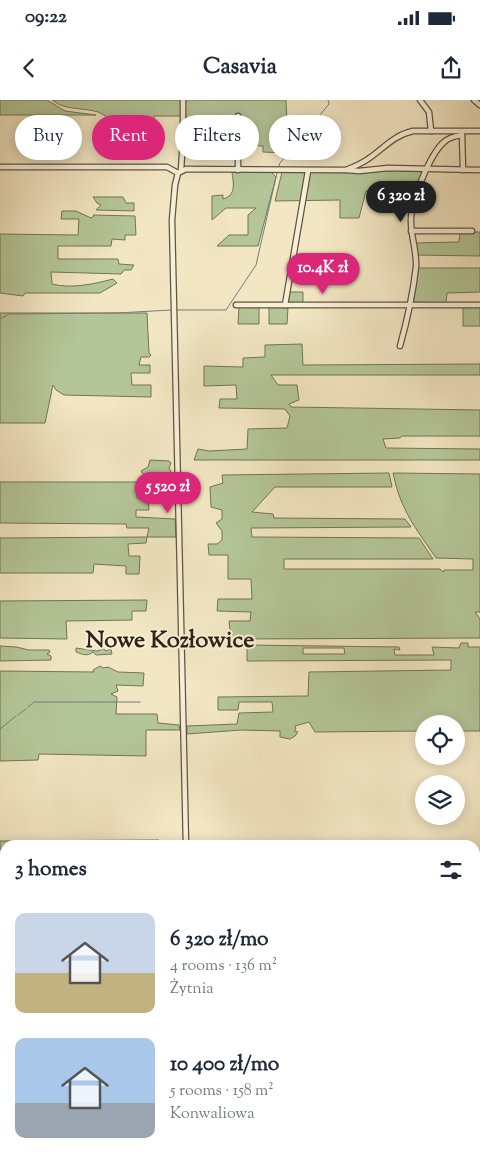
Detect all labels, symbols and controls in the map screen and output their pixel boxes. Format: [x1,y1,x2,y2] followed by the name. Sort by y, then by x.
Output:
[25,4,67,31] text: 09:22
[203,52,277,84] text: Casavia
[15,54,43,82] icon: back
[437,54,465,82] icon: share
[15,115,82,160] chip: Buy
[92,115,165,160] chip: Rent
[175,115,259,160] chip: Filters
[269,115,341,160] chip: New
[349,180,453,223] pin: 6 320 zł
[377,185,425,208] text: 6 320 zł
[271,252,375,295] pin: 10.4K zł
[298,257,348,280] text: 10.4K zł
[116,472,220,514] pin: 5 520 zł
[146,476,190,499] text: 5 520 zł
[86,624,254,658] district label: Nowe Kozłowice
[415,715,465,825] map controls
[415,715,465,765] button: locate
[415,775,465,825] button: layers
[15,855,87,885] text: 3 homes
[437,856,465,884] icon: filters
[170,925,269,955] text: 6 320 zł/mo
[55,933,115,993] icon: home
[170,955,277,978] text: 4 rooms · 136 m²
[170,978,214,1001] text: Żytnia
[170,1050,279,1080] text: 10 400 zł/mo
[55,1058,115,1118] icon: home
[170,1080,274,1103] text: 5 rooms · 158 m²
[170,1103,255,1126] text: Konwaliowa

